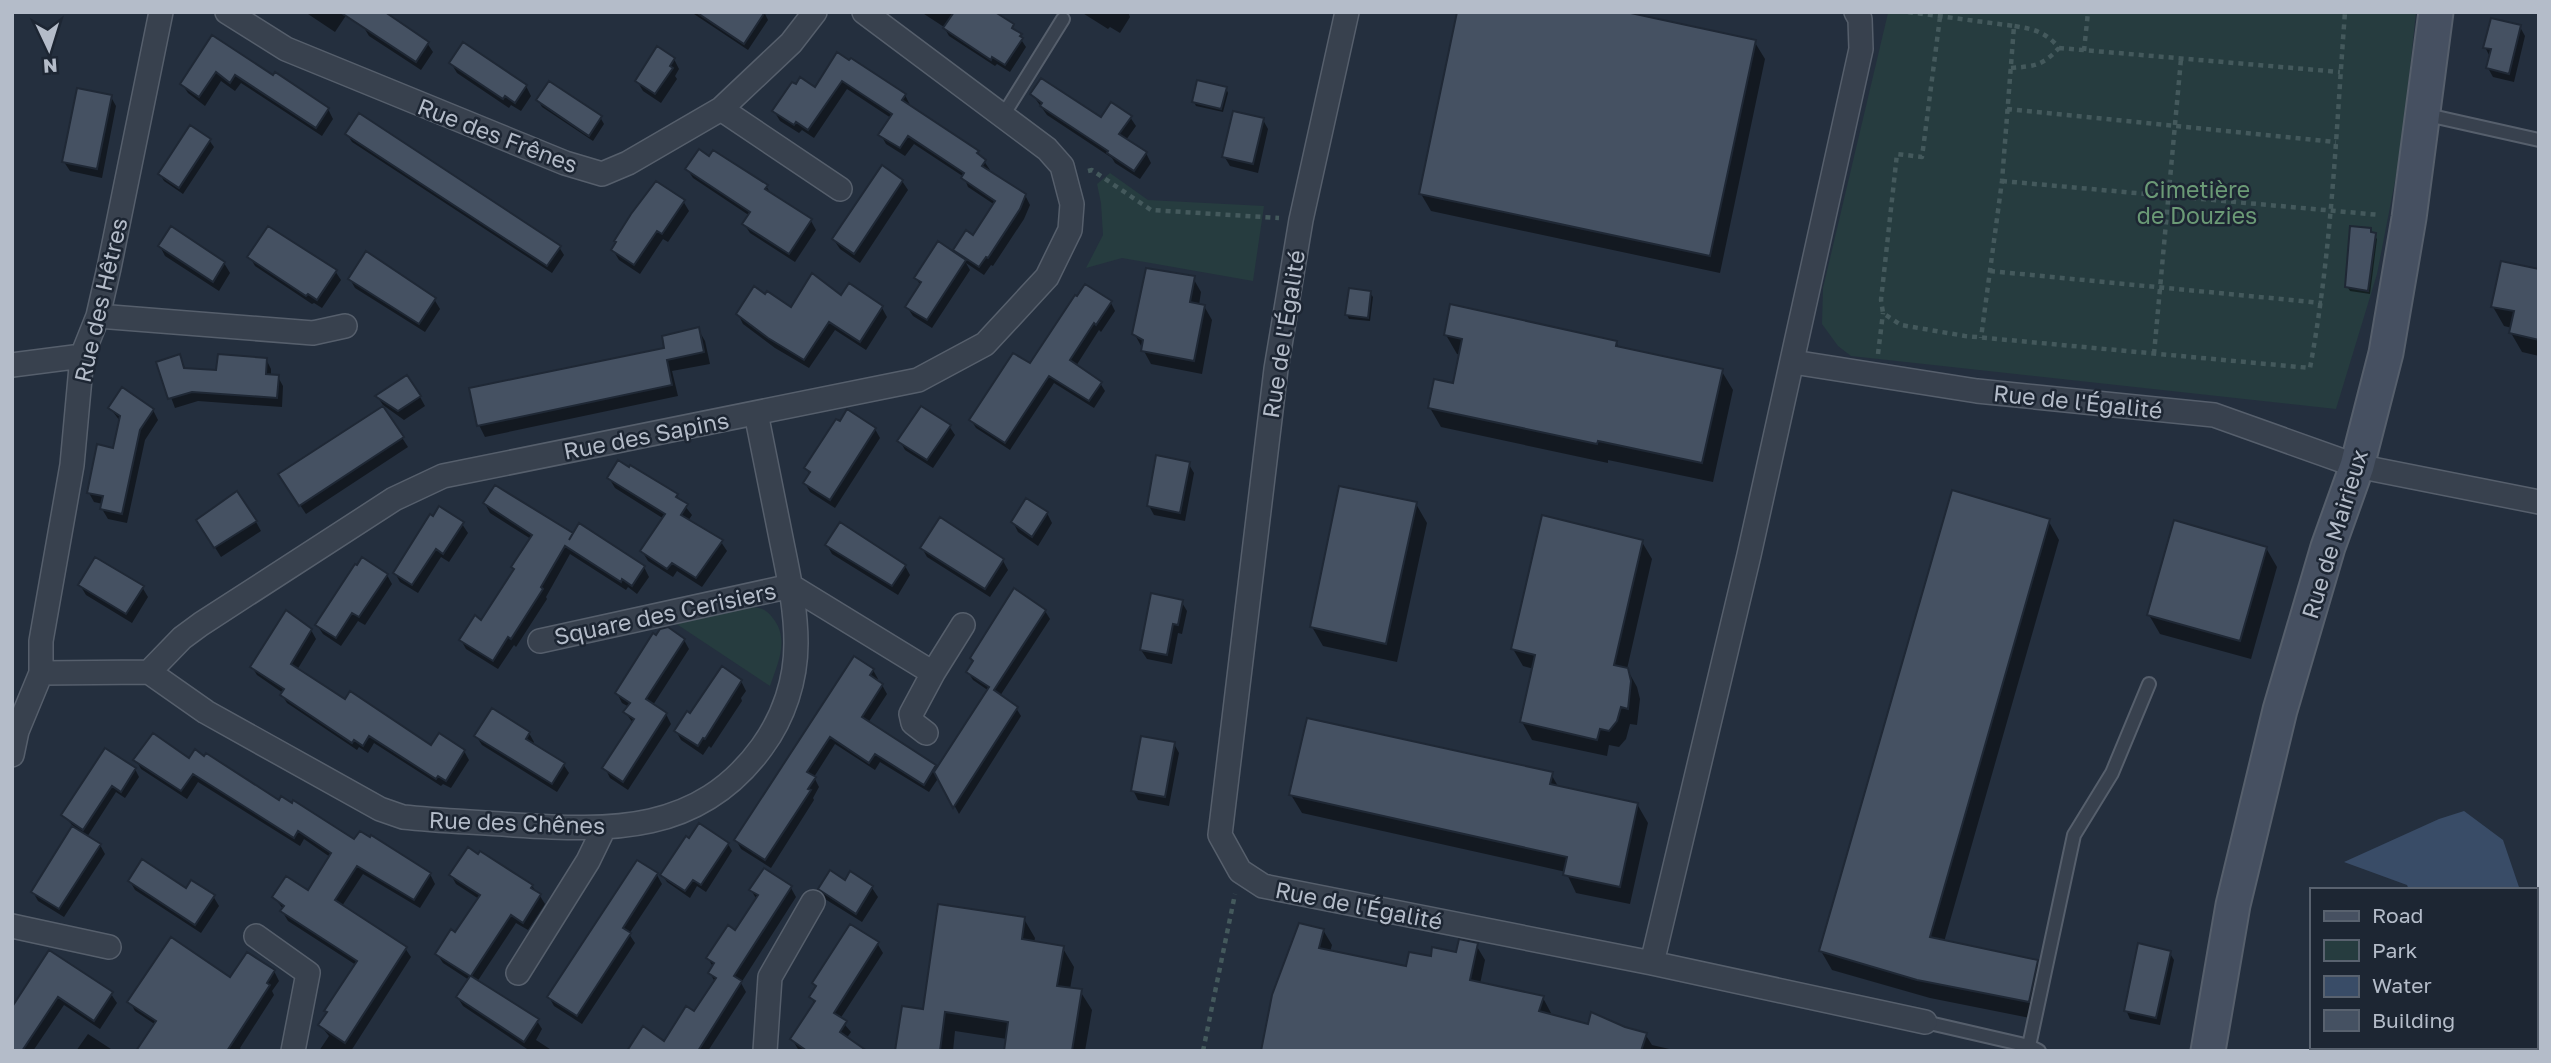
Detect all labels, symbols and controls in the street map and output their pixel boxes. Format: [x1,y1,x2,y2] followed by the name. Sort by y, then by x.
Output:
[14,14,84,84] north arrow
[42,54,58,78] text: N
[414,92,582,178] street label: Rue des Frênes
[2137,175,2257,229] park label: Cimetière de Douzies
[67,215,133,385] street label: Rue des Hêtres
[1256,248,1310,420] street label: Rue de l'Égalité
[1992,378,2164,424] street label: Rue de l'Égalité
[561,405,731,465] street label: Rue des Sapins
[2295,446,2373,622] street label: Rue de Mairieux
[552,576,778,650] street label: Square des Cerisiers
[428,805,606,839] street label: Rue des Chênes
[1273,875,1445,935] street label: Rue de l'Égalité
[2310,888,2537,1049] legend
[2372,902,2423,928] text: Road
[2372,937,2418,963] text: Park
[2372,972,2432,998] text: Water
[2372,1007,2455,1033] text: Building

